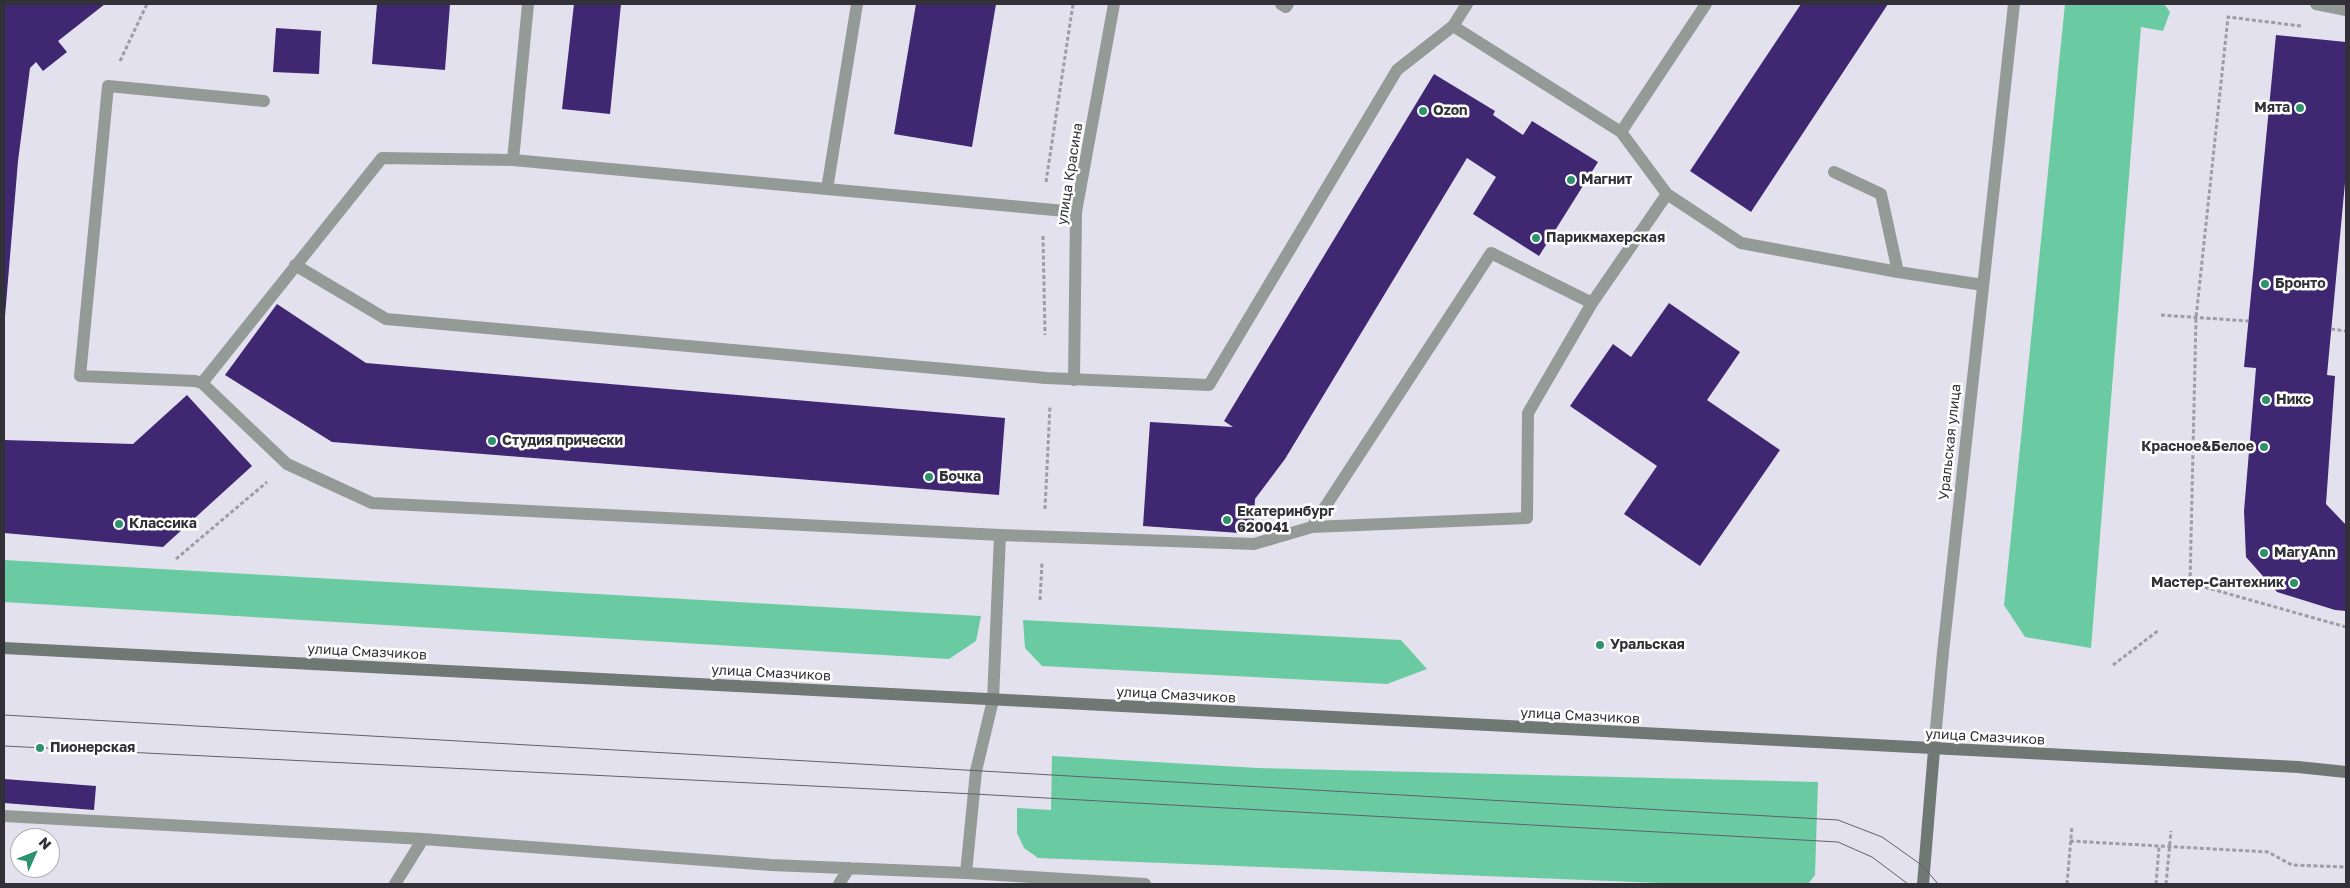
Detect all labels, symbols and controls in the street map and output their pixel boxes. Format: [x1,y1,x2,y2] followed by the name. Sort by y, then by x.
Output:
[2254,100,2290,116] place label: Мята
[2294,102,2306,114] marker: Мята
[1433,103,1468,119] place label: Ozon
[1417,105,1429,117] marker: Ozon
[1054,122,1086,226] street label: улица Красина
[1581,172,1632,188] place label: Магнит
[1565,174,1577,186] marker: Магнит
[1546,230,1665,246] place label: Парикмахерская
[1530,232,1542,244] marker: Парикмахерская
[2275,276,2326,292] place label: Бронто
[2259,278,2271,290] marker: Бронто
[1936,383,1964,501] street label: Уральская улица
[2276,392,2311,408] place label: Никс
[2260,394,2272,406] marker: Никс
[502,433,623,449] place label: Студия прически
[486,435,498,447] marker: Студия прически
[2141,439,2254,455] place label: Красное&Белое
[2258,441,2270,453] marker: Красное&Белое
[939,469,981,485] place label: Бочка
[923,471,935,483] marker: Бочка
[1237,504,1334,536] place label: Екатеринбург 620041
[1221,514,1233,526] marker: Екатеринбург 620041
[129,516,197,532] place label: Классика
[113,518,125,530] marker: Классика
[2274,545,2336,561] place label: MaryAnn
[2258,547,2270,559] marker: MaryAnn
[2151,575,2284,591] place label: Мастер-Сантехник
[2288,577,2300,589] marker: Мастер-Сантехник
[1610,637,1685,653] place label: Уральская
[1594,639,1606,651] marker: Уральская
[307,640,427,664] street label: улица Смазчиков
[711,661,831,685] street label: улица Смазчиков
[1116,683,1236,707] street label: улица Смазчиков
[1520,704,1640,728] street label: улица Смазчиков
[1925,725,2045,749] street label: улица Смазчиков
[50,740,135,756] place label: Пионерская
[34,742,46,754] marker: Пионерская
[10,828,60,878] north arrow
[36,833,55,853] text: N

